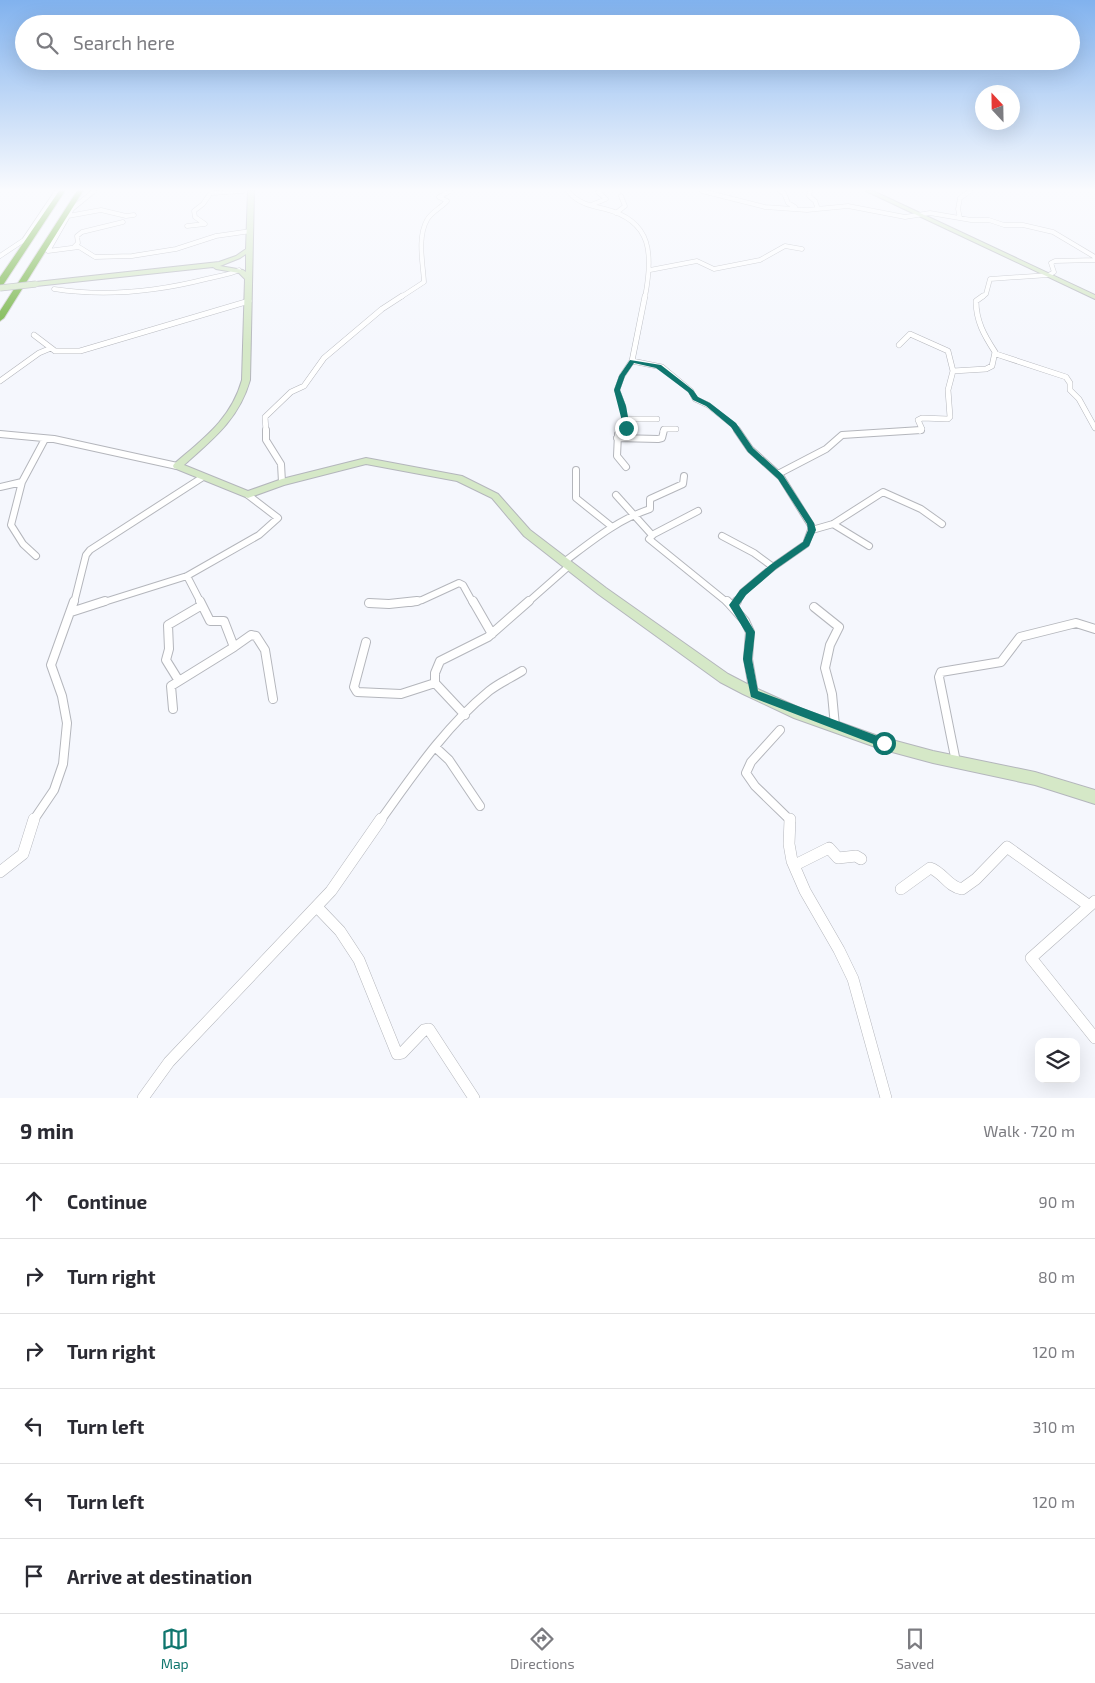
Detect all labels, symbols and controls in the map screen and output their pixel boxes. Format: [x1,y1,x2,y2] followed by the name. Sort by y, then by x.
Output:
[15,15,1080,70] search box
[33,29,61,57] icon: search
[73,31,175,54] text: Search here
[975,85,1020,130] north arrow
[615,417,638,440] route end
[873,732,896,755] route start
[1035,1038,1080,1083] map controls
[1035,1038,1080,1083] button: layers
[20,1118,74,1143] text: 9 min
[983,1121,1075,1140] text: Walk · 720 m
[20,1187,48,1215] icon: ahead
[67,1190,147,1213] text: Continue
[1039,1192,1075,1211] text: 90 m
[20,1262,48,1290] icon: right
[67,1265,155,1288] text: Turn right
[1038,1267,1075,1286] text: 80 m
[20,1337,48,1365] icon: right
[67,1340,155,1363] text: Turn right
[1032,1342,1075,1361] text: 120 m
[20,1412,48,1440] icon: left
[67,1415,144,1438] text: Turn left
[1033,1417,1075,1436] text: 310 m
[20,1487,48,1515] icon: left
[67,1490,144,1513] text: Turn left
[1032,1492,1075,1511] text: 120 m
[20,1562,48,1590] icon: arrive
[67,1565,252,1588] text: Arrive at destination
[161,1625,189,1672] tab: Map
[510,1625,575,1672] tab: Directions
[896,1625,934,1672] tab: Saved

